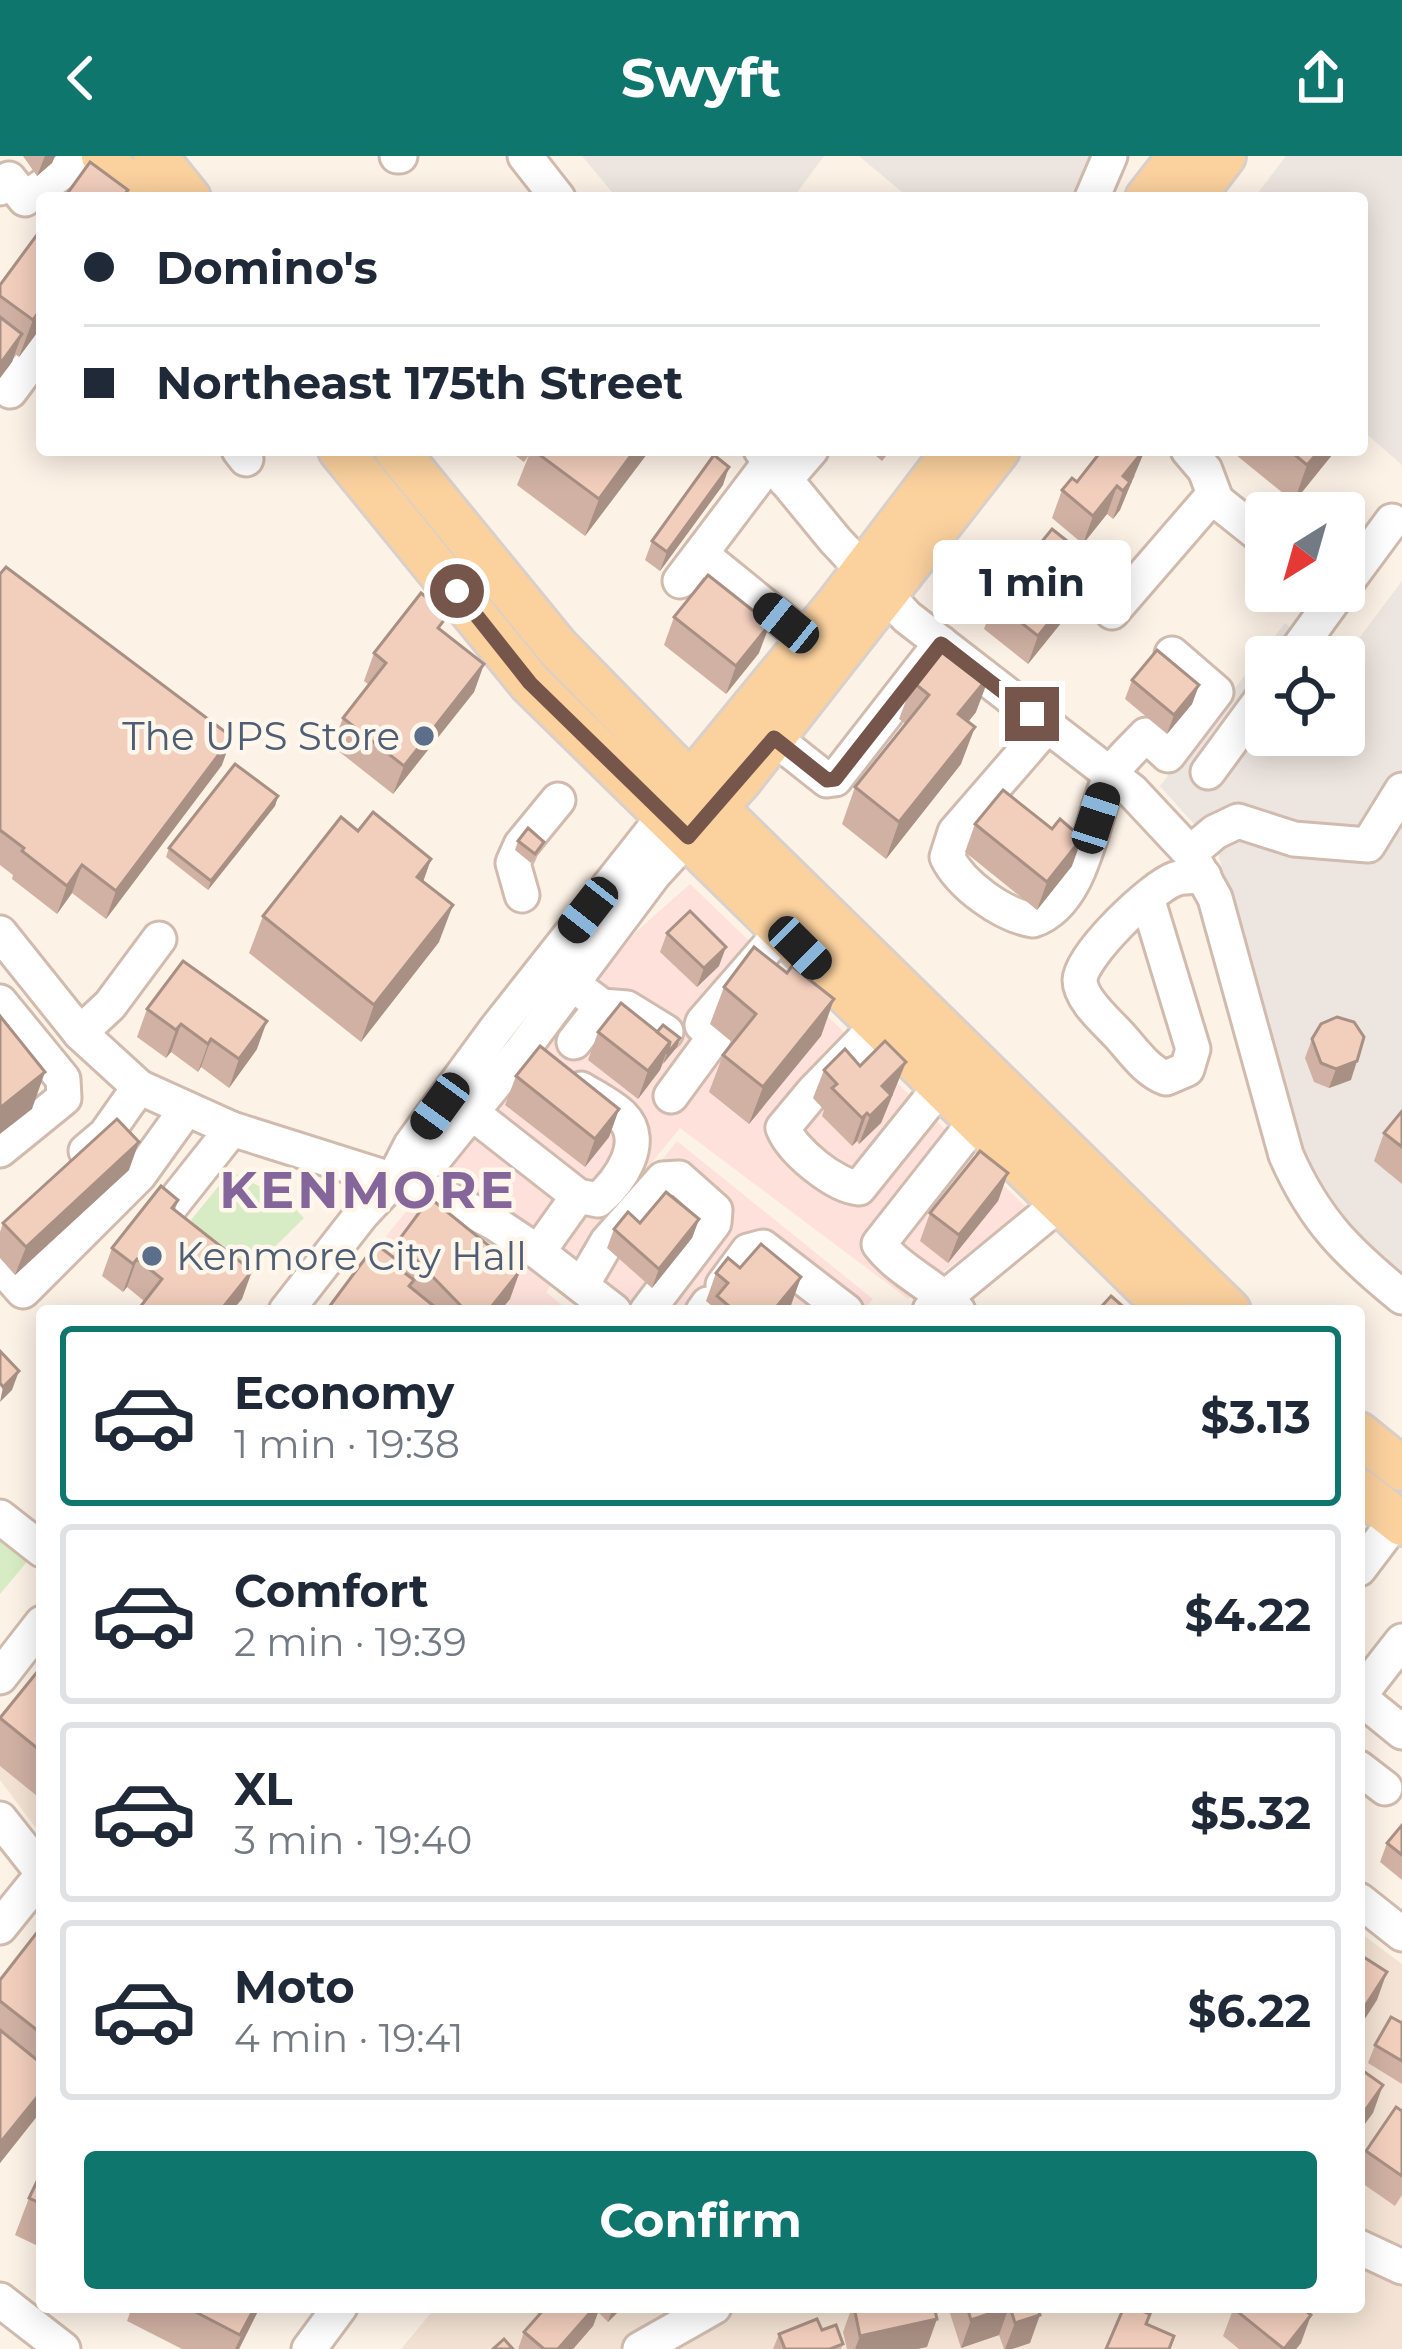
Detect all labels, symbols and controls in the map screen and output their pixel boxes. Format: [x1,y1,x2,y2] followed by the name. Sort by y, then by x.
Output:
[48,45,114,111] icon: back
[621,45,781,111] text: Swyft
[1288,45,1354,111] icon: share
[156,240,378,295] text: Domino's
[156,355,683,410] text: Northeast 175th Street
[1245,492,1365,612] north arrow
[1245,492,1365,756] map controls
[933,540,1131,624] callout: 1 min
[979,558,1085,606] text: 1 min
[430,564,484,618] route start
[747,586,825,660] car
[1245,636,1365,756] button: locate
[1005,687,1059,741] route end
[122,712,400,760] place label: The UPS Store
[411,723,437,749] marker: The UPS Store
[1068,778,1124,858] car
[552,871,624,949] car
[762,910,838,986] car
[404,1066,476,1146] car
[219,1159,517,1221] district label: KENMORE
[176,1232,527,1280] place label: Kenmore City Hall
[139,1243,165,1269] marker: Kenmore City Hall
[90,1362,198,1470] icon: car
[234,1365,454,1420] text: Economy
[1200,1389,1311,1444] text: $3.13
[234,1420,460,1468] text: 1 min · 19:38
[90,1560,198,1668] icon: car
[234,1563,429,1618] text: Comfort
[1185,1587,1311,1642] text: $4.22
[234,1618,467,1666] text: 2 min · 19:39
[90,1758,198,1866] icon: car
[234,1761,292,1816] text: XL
[1190,1785,1311,1840] text: $5.32
[234,1816,472,1864] text: 3 min · 19:40
[90,1956,198,2064] icon: car
[234,1959,355,2014] text: Moto
[1188,1983,1311,2038] text: $6.22
[234,2014,463,2062] text: 4 min · 19:41
[84,2151,1317,2289] button: Confirm

